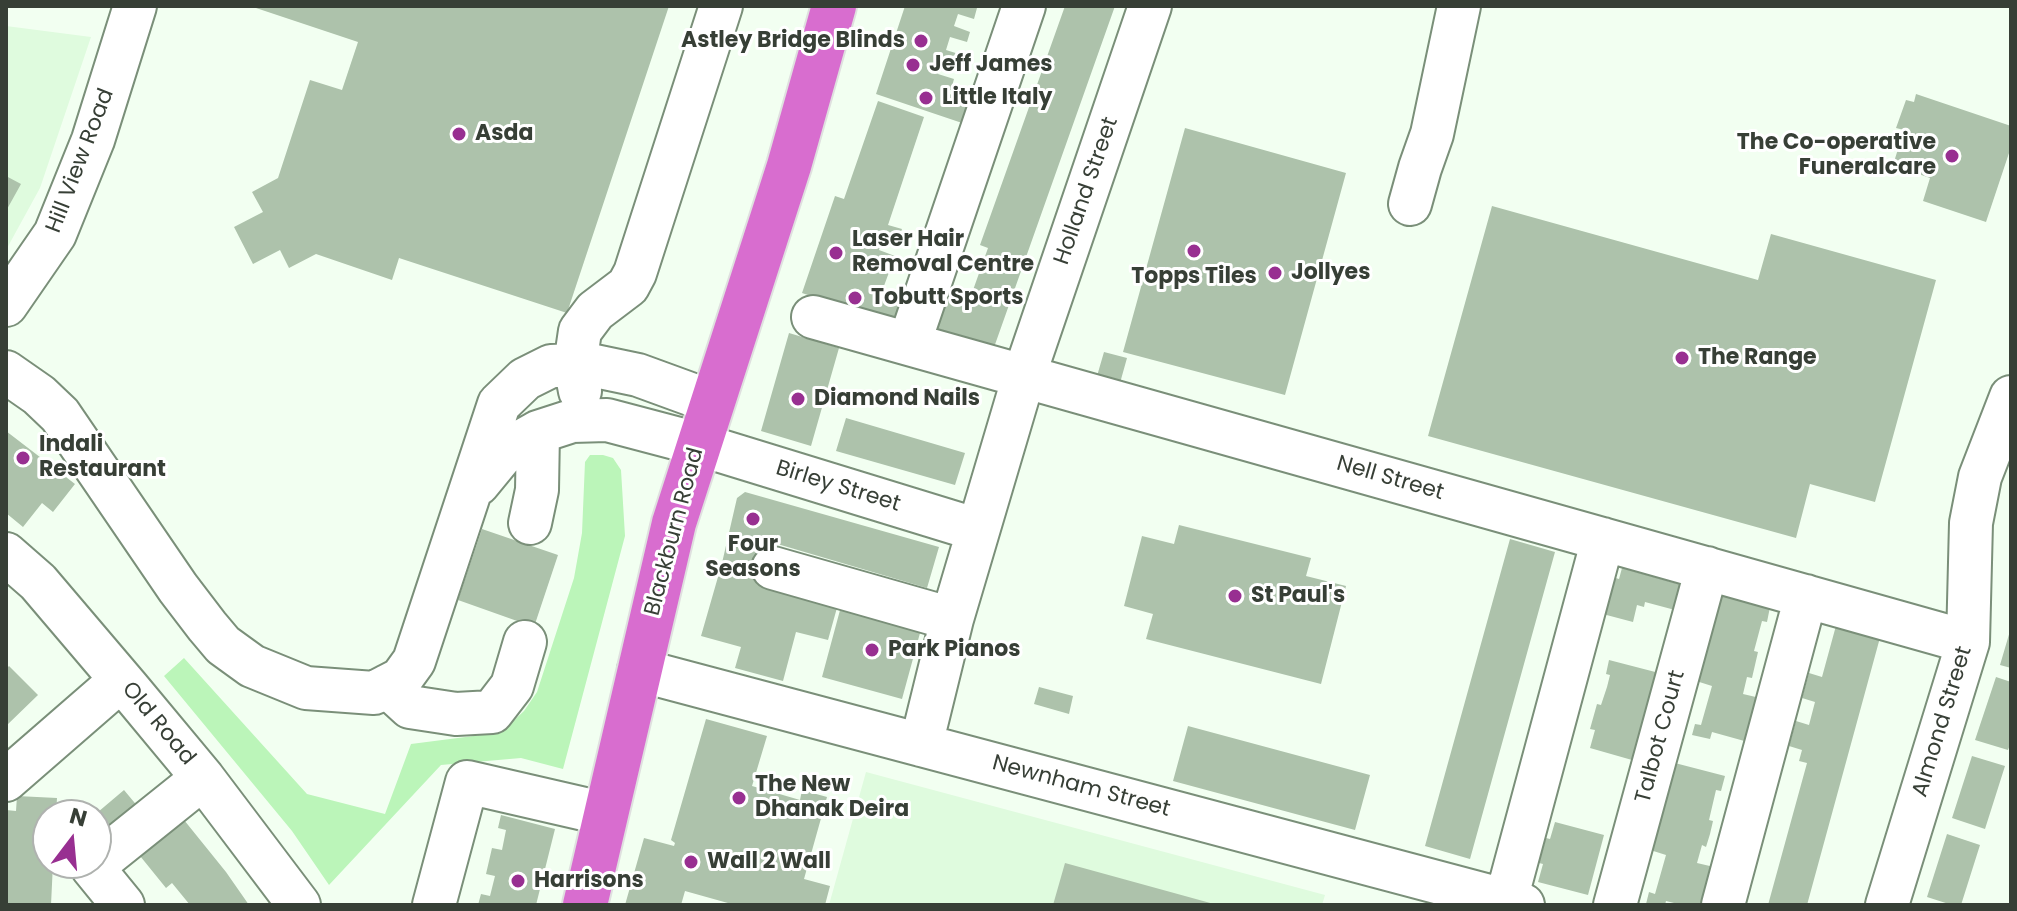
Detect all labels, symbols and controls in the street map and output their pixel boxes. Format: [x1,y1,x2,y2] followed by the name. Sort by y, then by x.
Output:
[681,28,905,54] place label: Astley Bridge Blinds
[912,32,930,50] marker: Astley Bridge Blinds
[929,52,1053,78] place label: Jeff James
[904,56,922,74] marker: Jeff James
[41,85,121,237] street label: Hill View Road
[942,85,1052,111] place label: Little Italy
[917,89,935,107] marker: Little Italy
[1049,114,1125,268] street label: Holland Street
[475,121,533,147] place label: Asda
[450,125,468,143] marker: Asda
[1737,130,1936,182] place label: The Co-operative Funeralcare
[1943,147,1961,165] marker: The Co-operative Funeralcare
[852,227,1034,278] place label: Laser Hair Removal Centre
[1185,242,1203,260] marker: Topps Tiles
[827,244,845,262] marker: Laser Hair Removal Centre
[1291,260,1370,286] place label: Jollyes
[1131,264,1257,290] place label: Topps Tiles
[1266,264,1284,282] marker: Jollyes
[871,285,1023,311] place label: Tobutt Sports
[846,289,864,307] marker: Tobutt Sports
[1698,345,1817,371] place label: The Range
[1673,349,1691,367] marker: The Range
[814,386,980,412] place label: Diamond Nails
[789,390,807,408] marker: Diamond Nails
[39,432,166,484] place label: Indali Restaurant
[640,445,710,619] street label: Blackburn Road
[14,449,32,467] marker: Indali Restaurant
[1333,451,1447,507] street label: Nell Street
[773,456,903,518] street label: Birley Street
[744,510,762,528] marker: Four Seasons
[705,532,801,584] place label: Four Seasons
[1251,583,1345,609] place label: St Paul's
[1226,587,1244,605] marker: St Paul's
[888,637,1021,663] place label: Park Pianos
[863,641,881,659] marker: Park Pianos
[1908,643,1978,801] street label: Almond Street
[1631,668,1691,806] street label: Talbot Court
[116,677,200,771] street label: Old Road
[989,751,1173,823] street label: Newnham Street
[755,772,909,824] place label: The New Dhanak Deira
[730,789,748,807] marker: The New Dhanak Deira
[32,799,112,879] north arrow
[66,800,90,835] text: N
[707,849,831,875] place label: Wall 2 Wall
[682,853,700,871] marker: Wall 2 Wall
[534,868,644,894] place label: Harrisons
[509,872,527,890] marker: Harrisons

